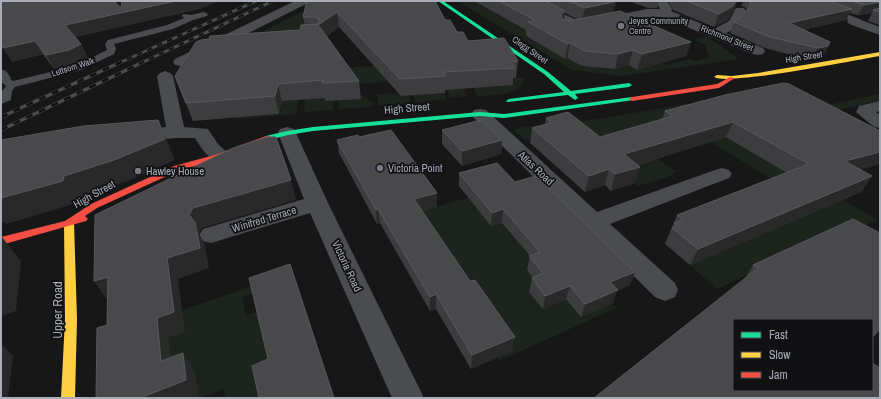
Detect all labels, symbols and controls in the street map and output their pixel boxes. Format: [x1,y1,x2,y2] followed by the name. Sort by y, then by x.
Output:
[629,15,688,37] place label: Jeyes Community Centre
[616,21,626,31] marker: Jeyes Community Centre
[699,22,755,54] street label: Richmond Street
[510,33,550,67] street label: Clegg Street
[785,48,823,66] street label: High Street
[50,54,96,80] street label: Lettsom Walk
[384,99,431,117] street label: High Street
[514,147,557,188] street label: Atlas Road
[388,161,443,175] place label: Victoria Point
[375,163,385,173] marker: Victoria Point
[146,164,204,178] place label: Hawley House
[133,166,143,176] marker: Hawley House
[71,177,118,211] street label: High Street
[230,203,298,235] street label: Winifred Terrace
[329,238,365,294] street label: Victoria Road
[49,281,66,339] street label: Upper Road
[733,319,873,391] legend
[769,327,788,343] text: Fast
[769,347,791,363] text: Slow
[769,367,788,383] text: Jam

